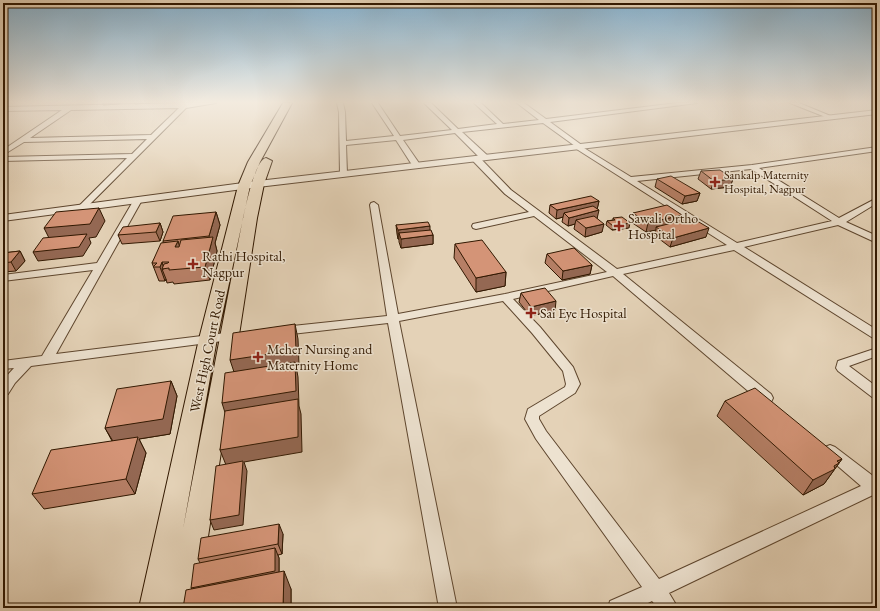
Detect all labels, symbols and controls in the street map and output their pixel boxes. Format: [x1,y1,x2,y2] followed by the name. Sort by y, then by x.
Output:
[724,167,809,197] place label: Sankalp Maternity Hospital, Nagpur
[709,176,721,188] marker: Sankalp Maternity Hospital, Nagpur
[628,209,698,243] place label: Sawali Ortho Hospital
[613,220,625,232] marker: Sawali Ortho Hospital
[202,247,285,281] place label: Rathi Hospital, Nagpur
[187,258,199,270] marker: Rathi Hospital, Nagpur
[185,287,229,414] street label: West High Court Road
[540,304,627,322] place label: Sai Eye Hospital
[525,307,537,319] marker: Sai Eye Hospital
[267,340,373,374] place label: Meher Nursing and Maternity Home
[252,351,264,363] marker: Meher Nursing and Maternity Home

